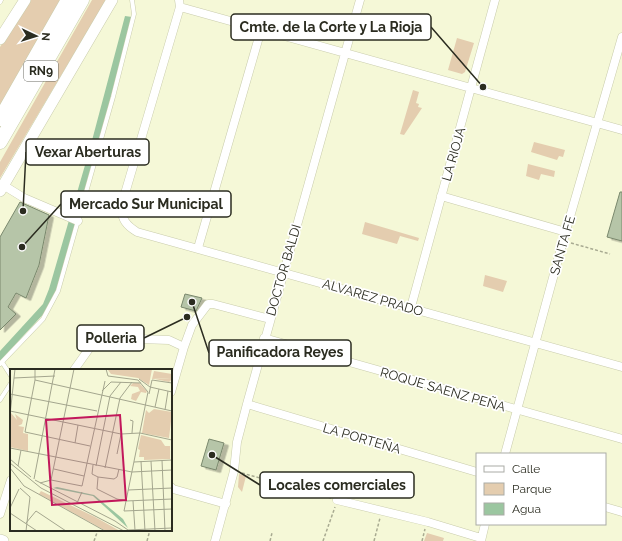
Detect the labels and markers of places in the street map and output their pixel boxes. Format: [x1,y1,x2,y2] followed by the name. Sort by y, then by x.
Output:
[231,14,431,40] callout: Cmte. de la Corte y La Rioja
[26,139,149,165] callout: Vexar Aberturas
[61,191,231,217] callout: Mercado Sur Municipal
[77,325,144,351] callout: Polleria
[209,340,351,366] callout: Panificadora Reyes
[260,472,414,498] callout: Locales comerciales

